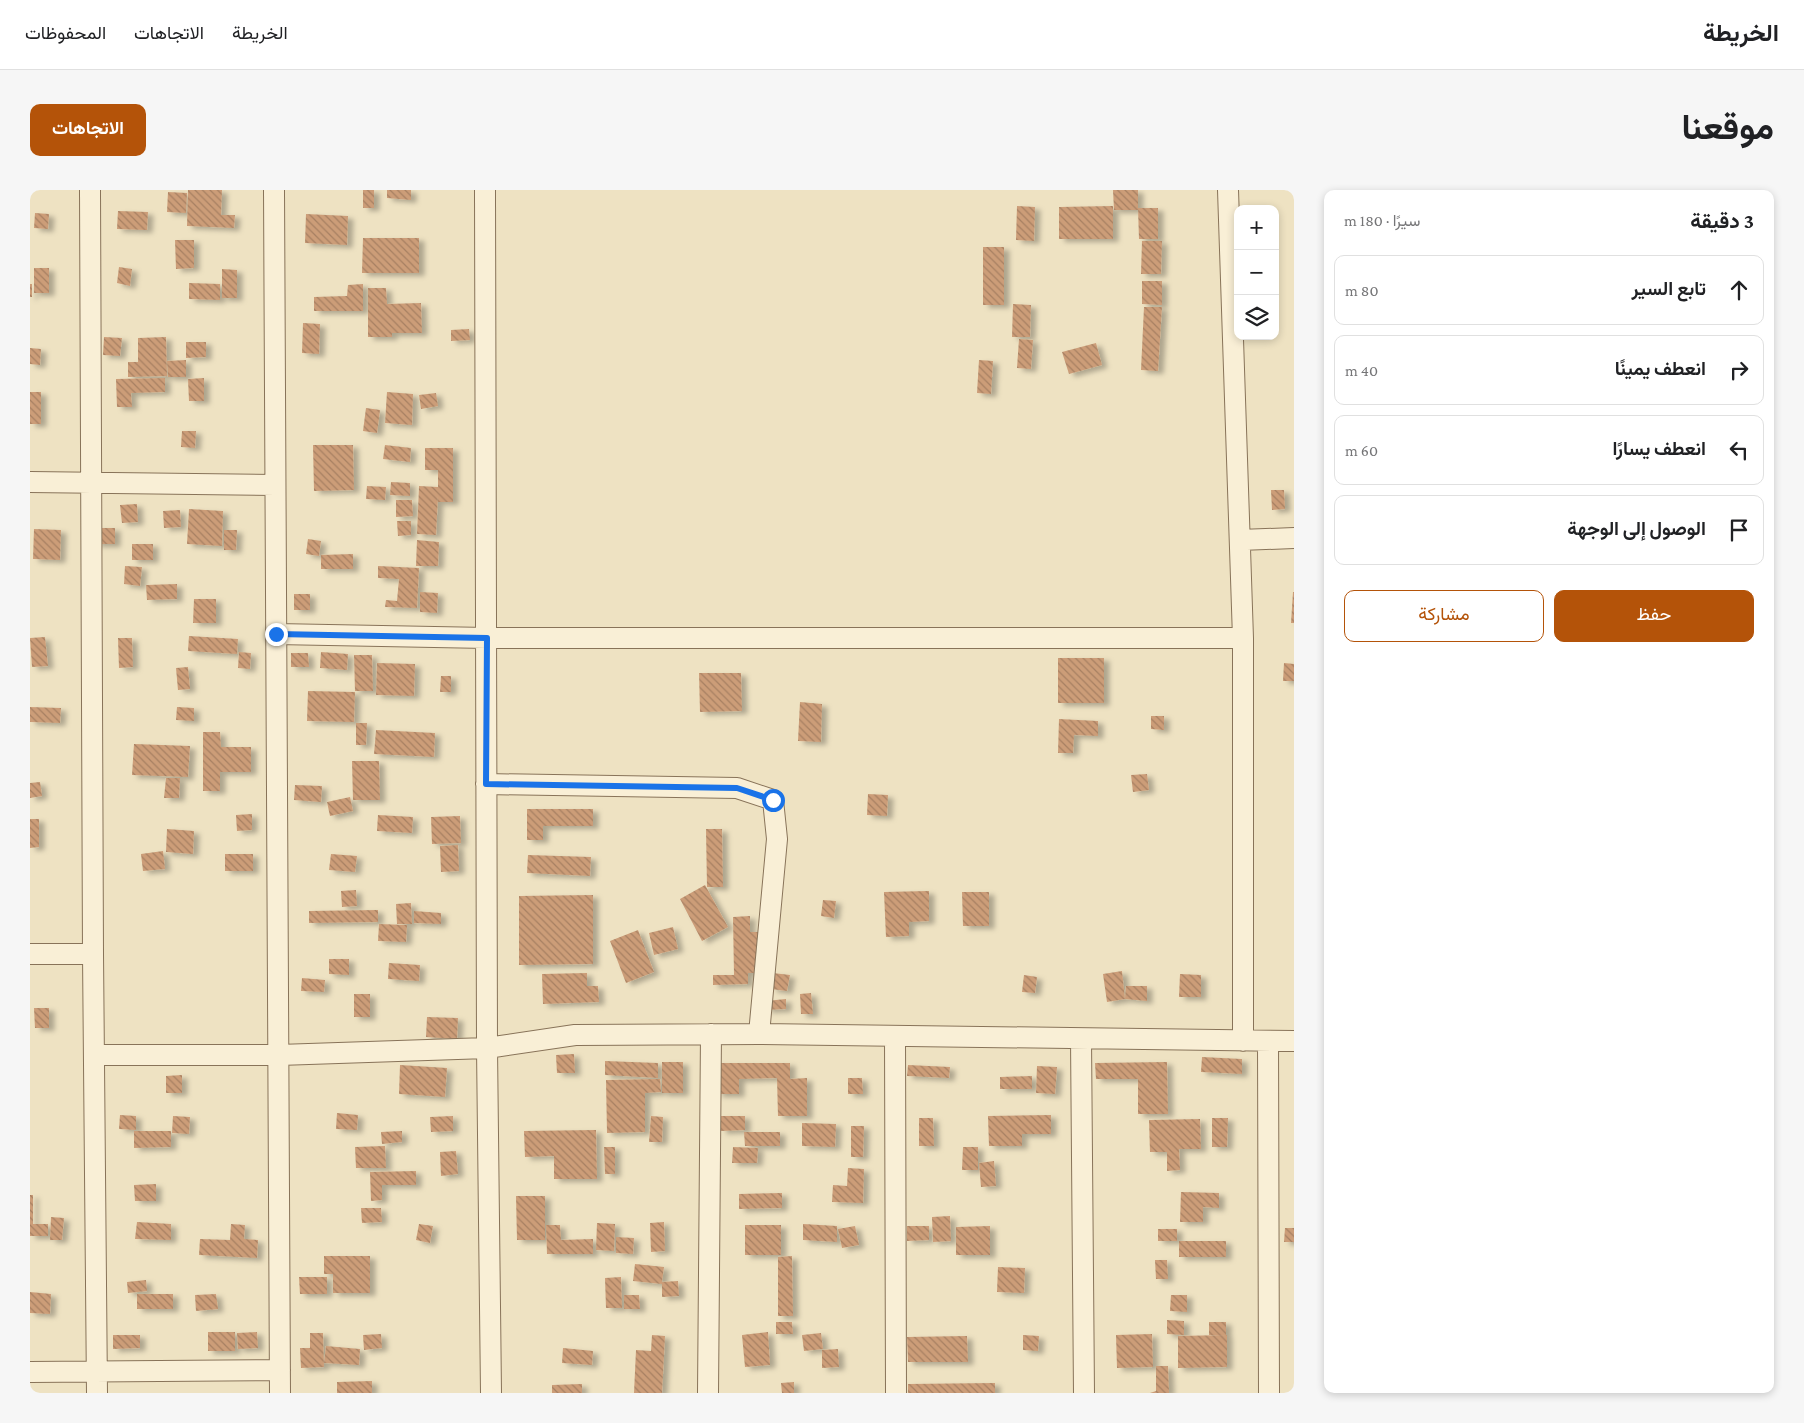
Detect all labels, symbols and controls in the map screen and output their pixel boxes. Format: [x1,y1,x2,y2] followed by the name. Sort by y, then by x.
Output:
[1703,19,1779,46] text: الخريطة
[25,23,106,43] text: المحفوظات
[134,23,204,43] text: الاتجاهات
[232,23,288,43] text: الخريطة
[30,104,146,156] button: الاتجاهات
[1681,108,1774,147] text: موقعنا
[1234,205,1279,340] map controls
[1234,205,1279,250] button: +
[1690,209,1754,233] text: 3 دقيقة
[1344,212,1420,229] text: سيرًا · 180 m
[1234,250,1279,295] button: −
[1725,276,1753,304] icon: ahead
[1631,278,1706,299] text: تابع السير
[1345,282,1379,299] text: 80 m
[1234,295,1279,340] button: layers
[1725,356,1753,384] icon: right
[1615,358,1706,379] text: انعطف يمينًا
[1345,362,1378,379] text: 40 m
[1725,436,1753,464] icon: left
[1612,438,1706,459] text: انعطف يسارًا
[1345,442,1378,459] text: 60 m
[1725,516,1753,544] icon: arrive
[1567,518,1706,539] text: الوصول إلى الوجهة
[1344,590,1544,642] button: مشاركة
[1554,590,1754,642] button: حفظ
[265,623,288,646] route end
[762,789,785,812] route start

